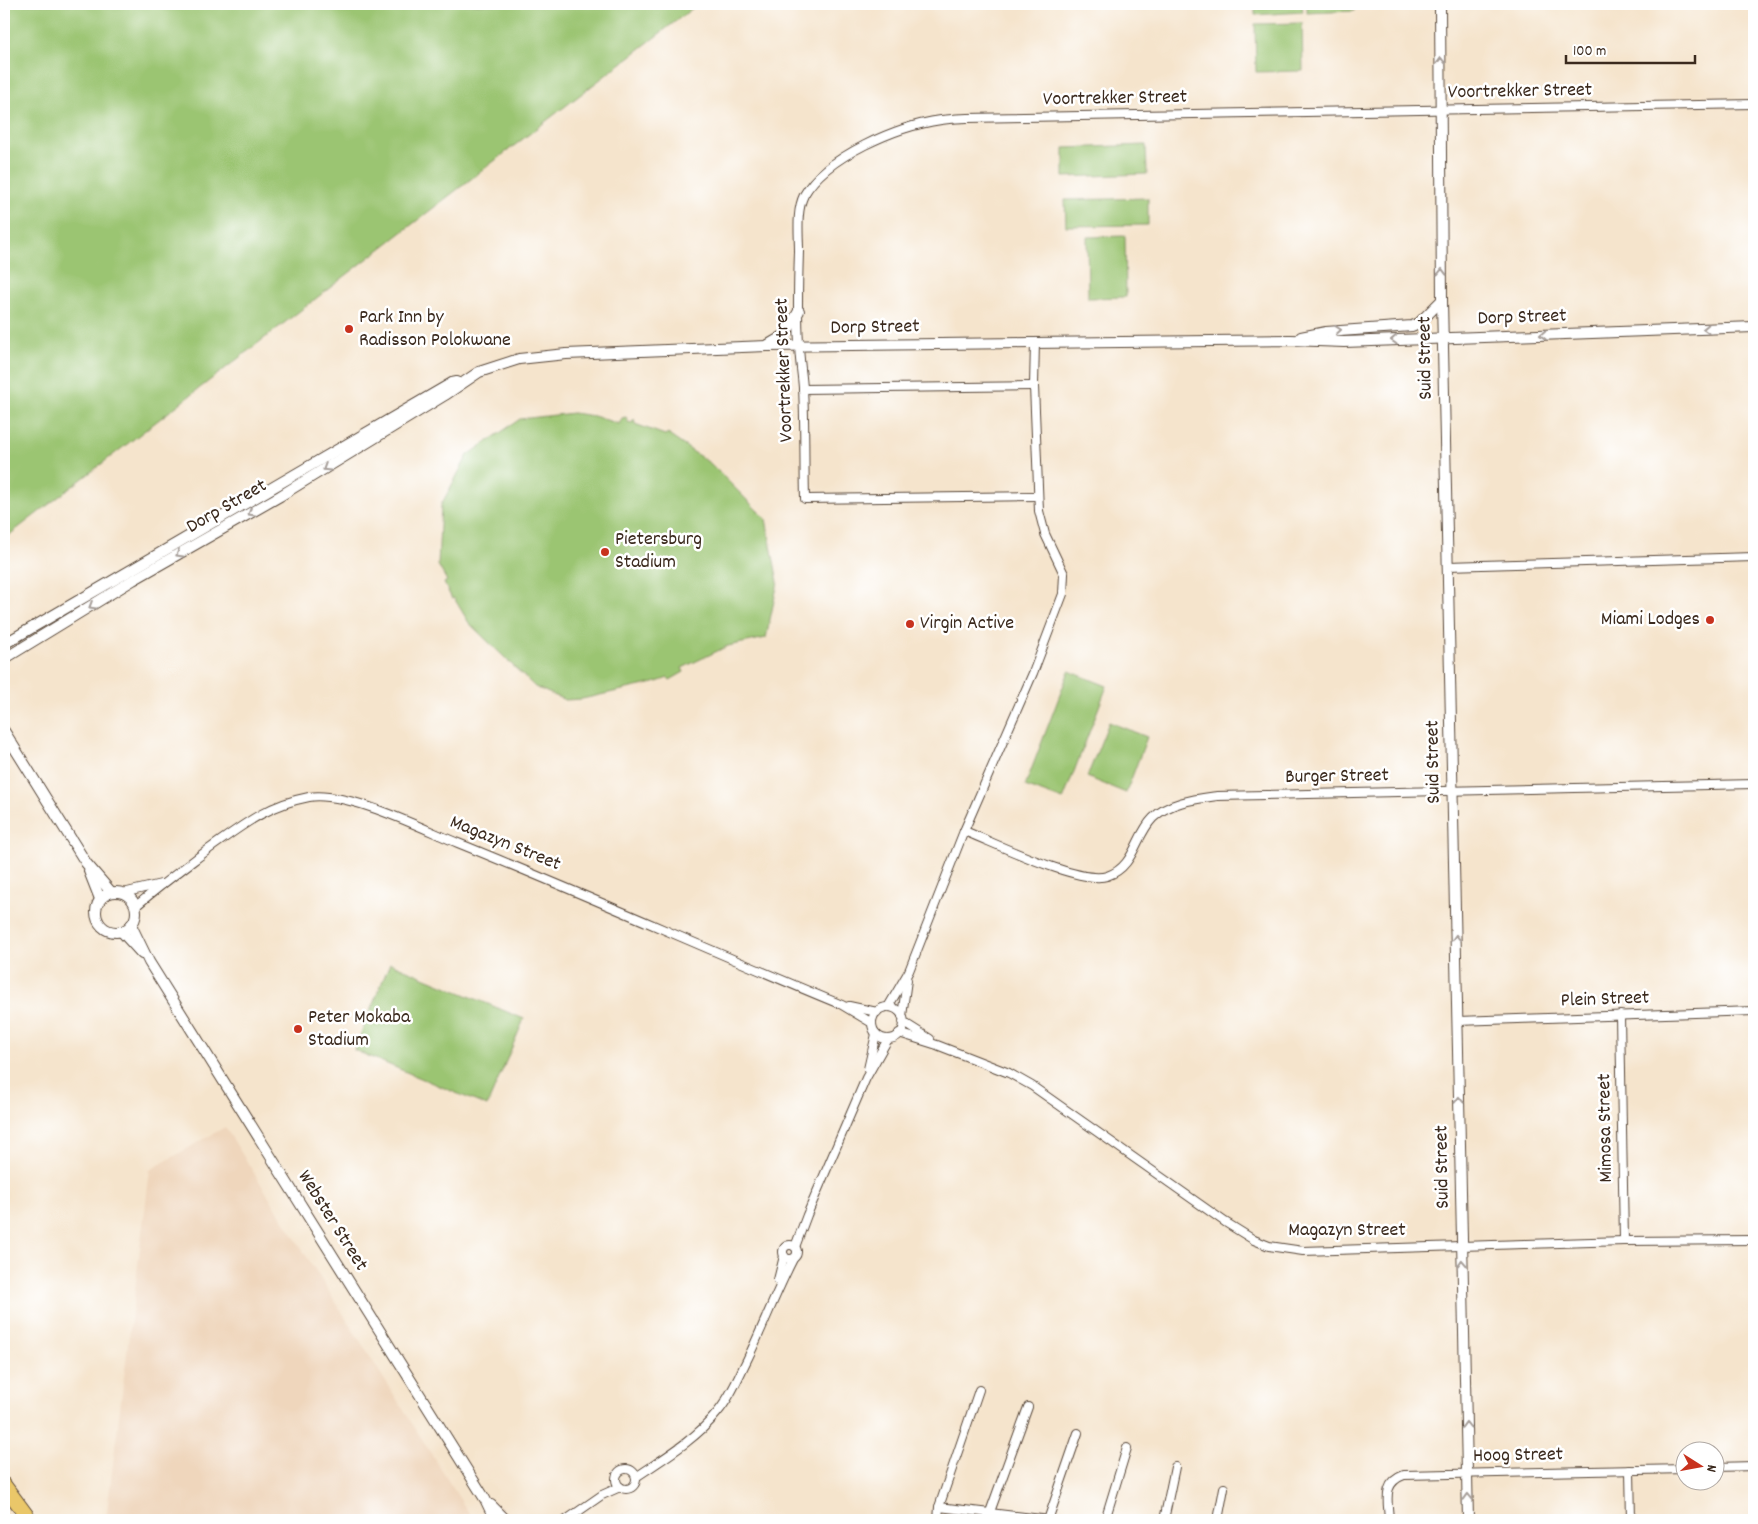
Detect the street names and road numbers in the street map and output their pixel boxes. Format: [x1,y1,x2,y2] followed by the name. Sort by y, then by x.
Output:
[1448,77,1592,107] street label: Voortrekker Street
[1043,84,1187,114] street label: Voortrekker Street
[768,297,802,443] street label: Voortrekker Street
[1477,302,1567,334] street label: Dorp Street
[830,313,920,343] street label: Dorp Street
[1411,316,1441,400] street label: Suid Street
[181,473,273,541] street label: Dorp Street
[1419,720,1449,804] street label: Suid Street
[1285,762,1389,792] street label: Burger Street
[445,809,565,879] street label: Magazyn Street
[1560,984,1650,1016] street label: Plein Street
[1591,1073,1621,1183] street label: Mimosa Street
[1428,1125,1458,1209] street label: Suid Street
[290,1165,374,1277] street label: Webster Street
[1288,1217,1406,1245] street label: Magazyn Street
[1473,1441,1563,1471] street label: Hoog Street

